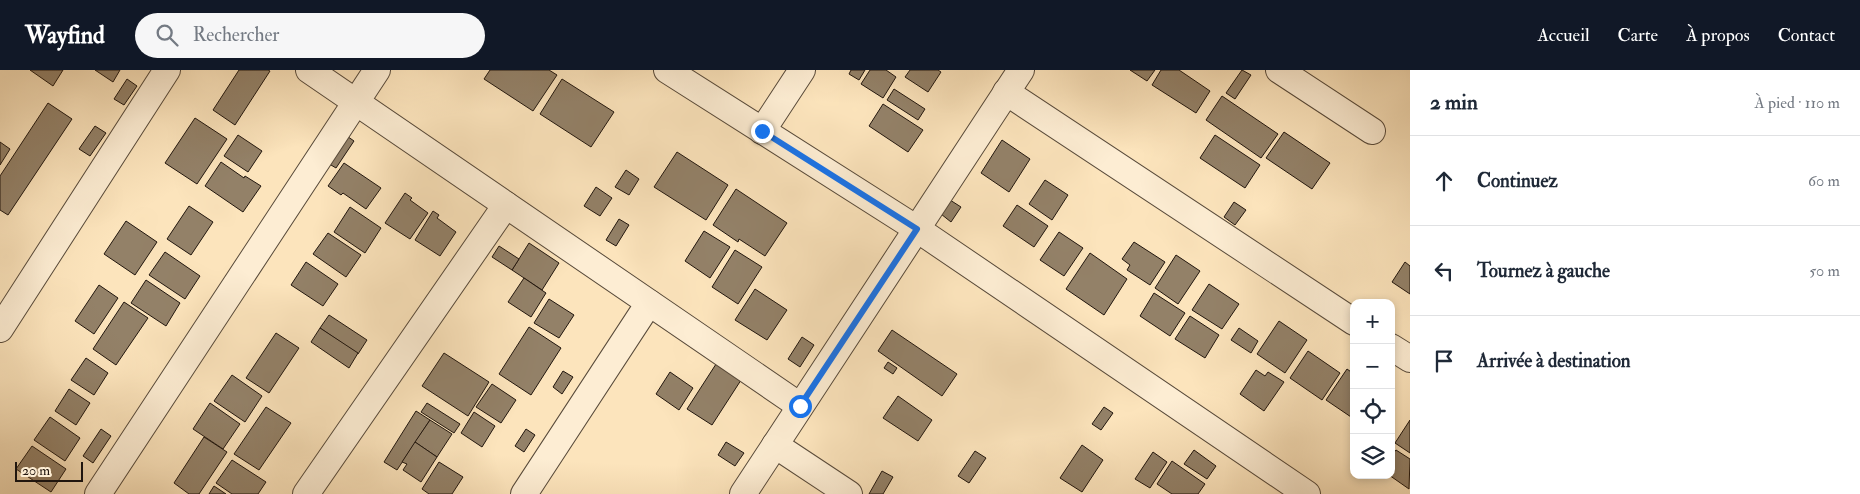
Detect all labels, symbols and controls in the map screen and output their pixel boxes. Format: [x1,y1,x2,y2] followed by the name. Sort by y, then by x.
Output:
[135,13,485,58] search box
[25,20,105,51] text: Wayfind
[153,21,181,49] icon: search
[193,23,279,47] text: Rechercher
[1537,24,1590,47] text: Accueil
[1618,24,1658,47] text: Carte
[1686,24,1750,47] text: À propos
[1778,24,1835,47] text: Contact
[1430,89,1478,116] text: 2 min
[1755,93,1840,113] text: À pied · 110 m
[751,120,774,143] route end
[1430,167,1458,195] icon: ahead
[1477,169,1558,193] text: Continuez
[1808,171,1840,191] text: 60 m
[1430,257,1458,285] icon: left
[1477,259,1610,283] text: Tournez à gauche
[1809,261,1840,281] text: 50 m
[1350,299,1395,479] map controls
[1350,299,1395,344] button: +
[1350,344,1395,389] button: −
[1430,347,1458,375] icon: arrive
[1477,349,1631,373] text: Arrivée à destination
[1350,389,1395,434] button: locate
[789,395,812,418] route start
[1350,434,1395,479] button: layers
[15,459,82,482] scale bar
[22,462,50,479] text: 20 m

